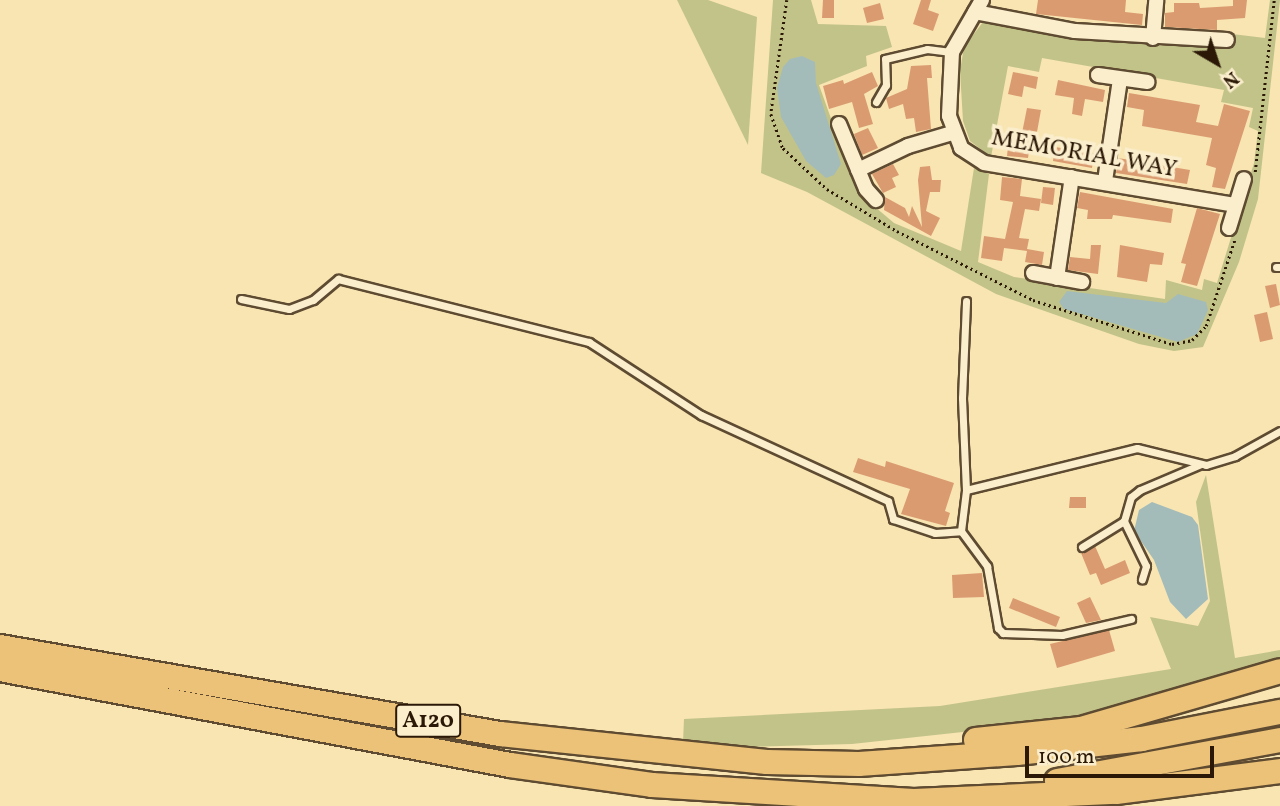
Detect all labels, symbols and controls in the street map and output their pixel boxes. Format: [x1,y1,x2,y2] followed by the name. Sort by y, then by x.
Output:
[1182,28,1252,98] north arrow
[1217,65,1244,94] text: N
[989,124,1179,186] street label: MEMORIAL WAY
[395,702,461,740] road number: A120
[1028,732,1217,776] scale bar
[1038,743,1095,772] text: 100 m

